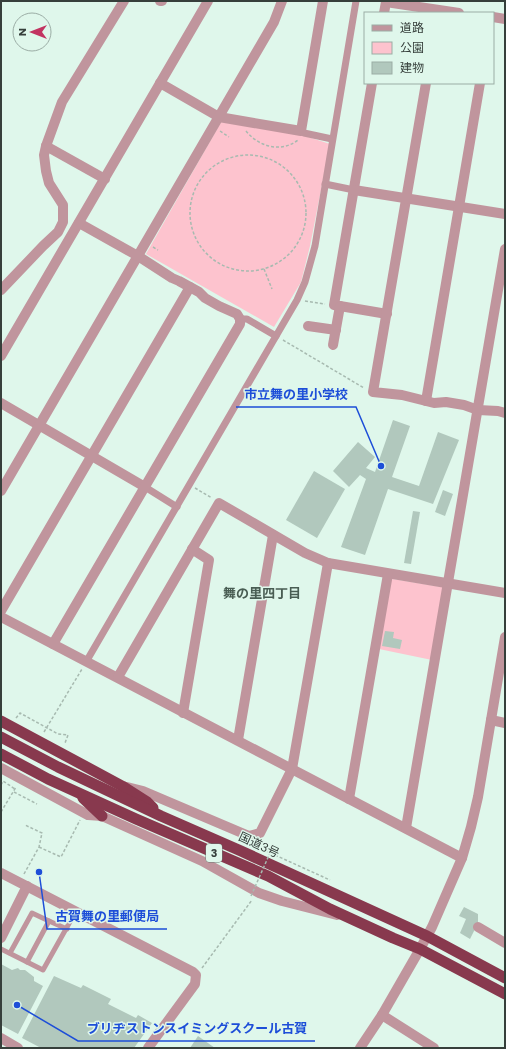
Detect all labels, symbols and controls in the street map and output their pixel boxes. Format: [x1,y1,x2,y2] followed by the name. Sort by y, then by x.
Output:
[12,12,52,52] north arrow
[364,12,494,84] legend
[400,19,424,36] text: 道路
[14,28,30,36] text: N
[400,39,424,56] text: 公園
[400,59,424,76] text: 建物
[236,382,356,407] callout: 市立舞の里小学校
[244,385,348,404] text: 市立舞の里小学校
[223,584,301,603] district label: 舞の里四丁目
[236,828,282,861] street label: 国道3号
[206,844,222,862] road number: 3
[47,904,167,929] callout: 古賀舞の里郵便局
[55,907,159,926] text: 古賀舞の里郵便局
[78,1016,315,1041] callout: ブリヂストンスイミングスクール古賀
[87,1019,307,1038] text: ブリヂストンスイミングスクール古賀

